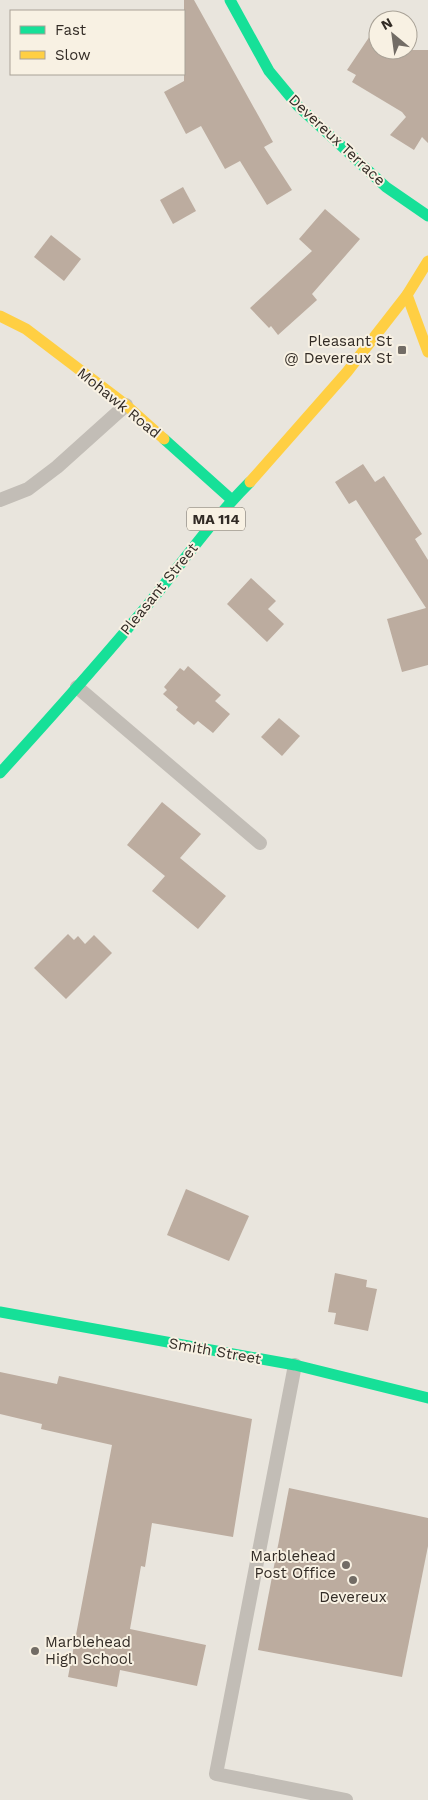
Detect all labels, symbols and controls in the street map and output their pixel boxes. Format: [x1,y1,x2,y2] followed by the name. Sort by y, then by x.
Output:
[10,10,185,75] legend
[368,10,418,60] north arrow
[378,14,395,33] text: N
[55,21,87,39] text: Fast
[55,46,91,64] text: Slow
[285,91,389,189] street label: Devereux Terrace
[284,332,393,367] place label: Pleasant St @ Devereux St
[396,344,408,356] marker: Pleasant St @ Devereux St
[74,364,164,442] street label: Mohawk Road
[187,508,245,530] road number: MA 114
[116,539,202,639] street label: Pleasant Street
[167,1334,263,1368] street label: Smith Street
[250,1547,336,1582] place label: Marblehead Post Office
[340,1559,352,1571] marker: Marblehead Post Office
[347,1574,359,1586] marker: Devereux
[319,1588,387,1606] place label: Devereux
[45,1633,133,1668] place label: Marblehead High School
[29,1645,41,1657] marker: Marblehead High School

